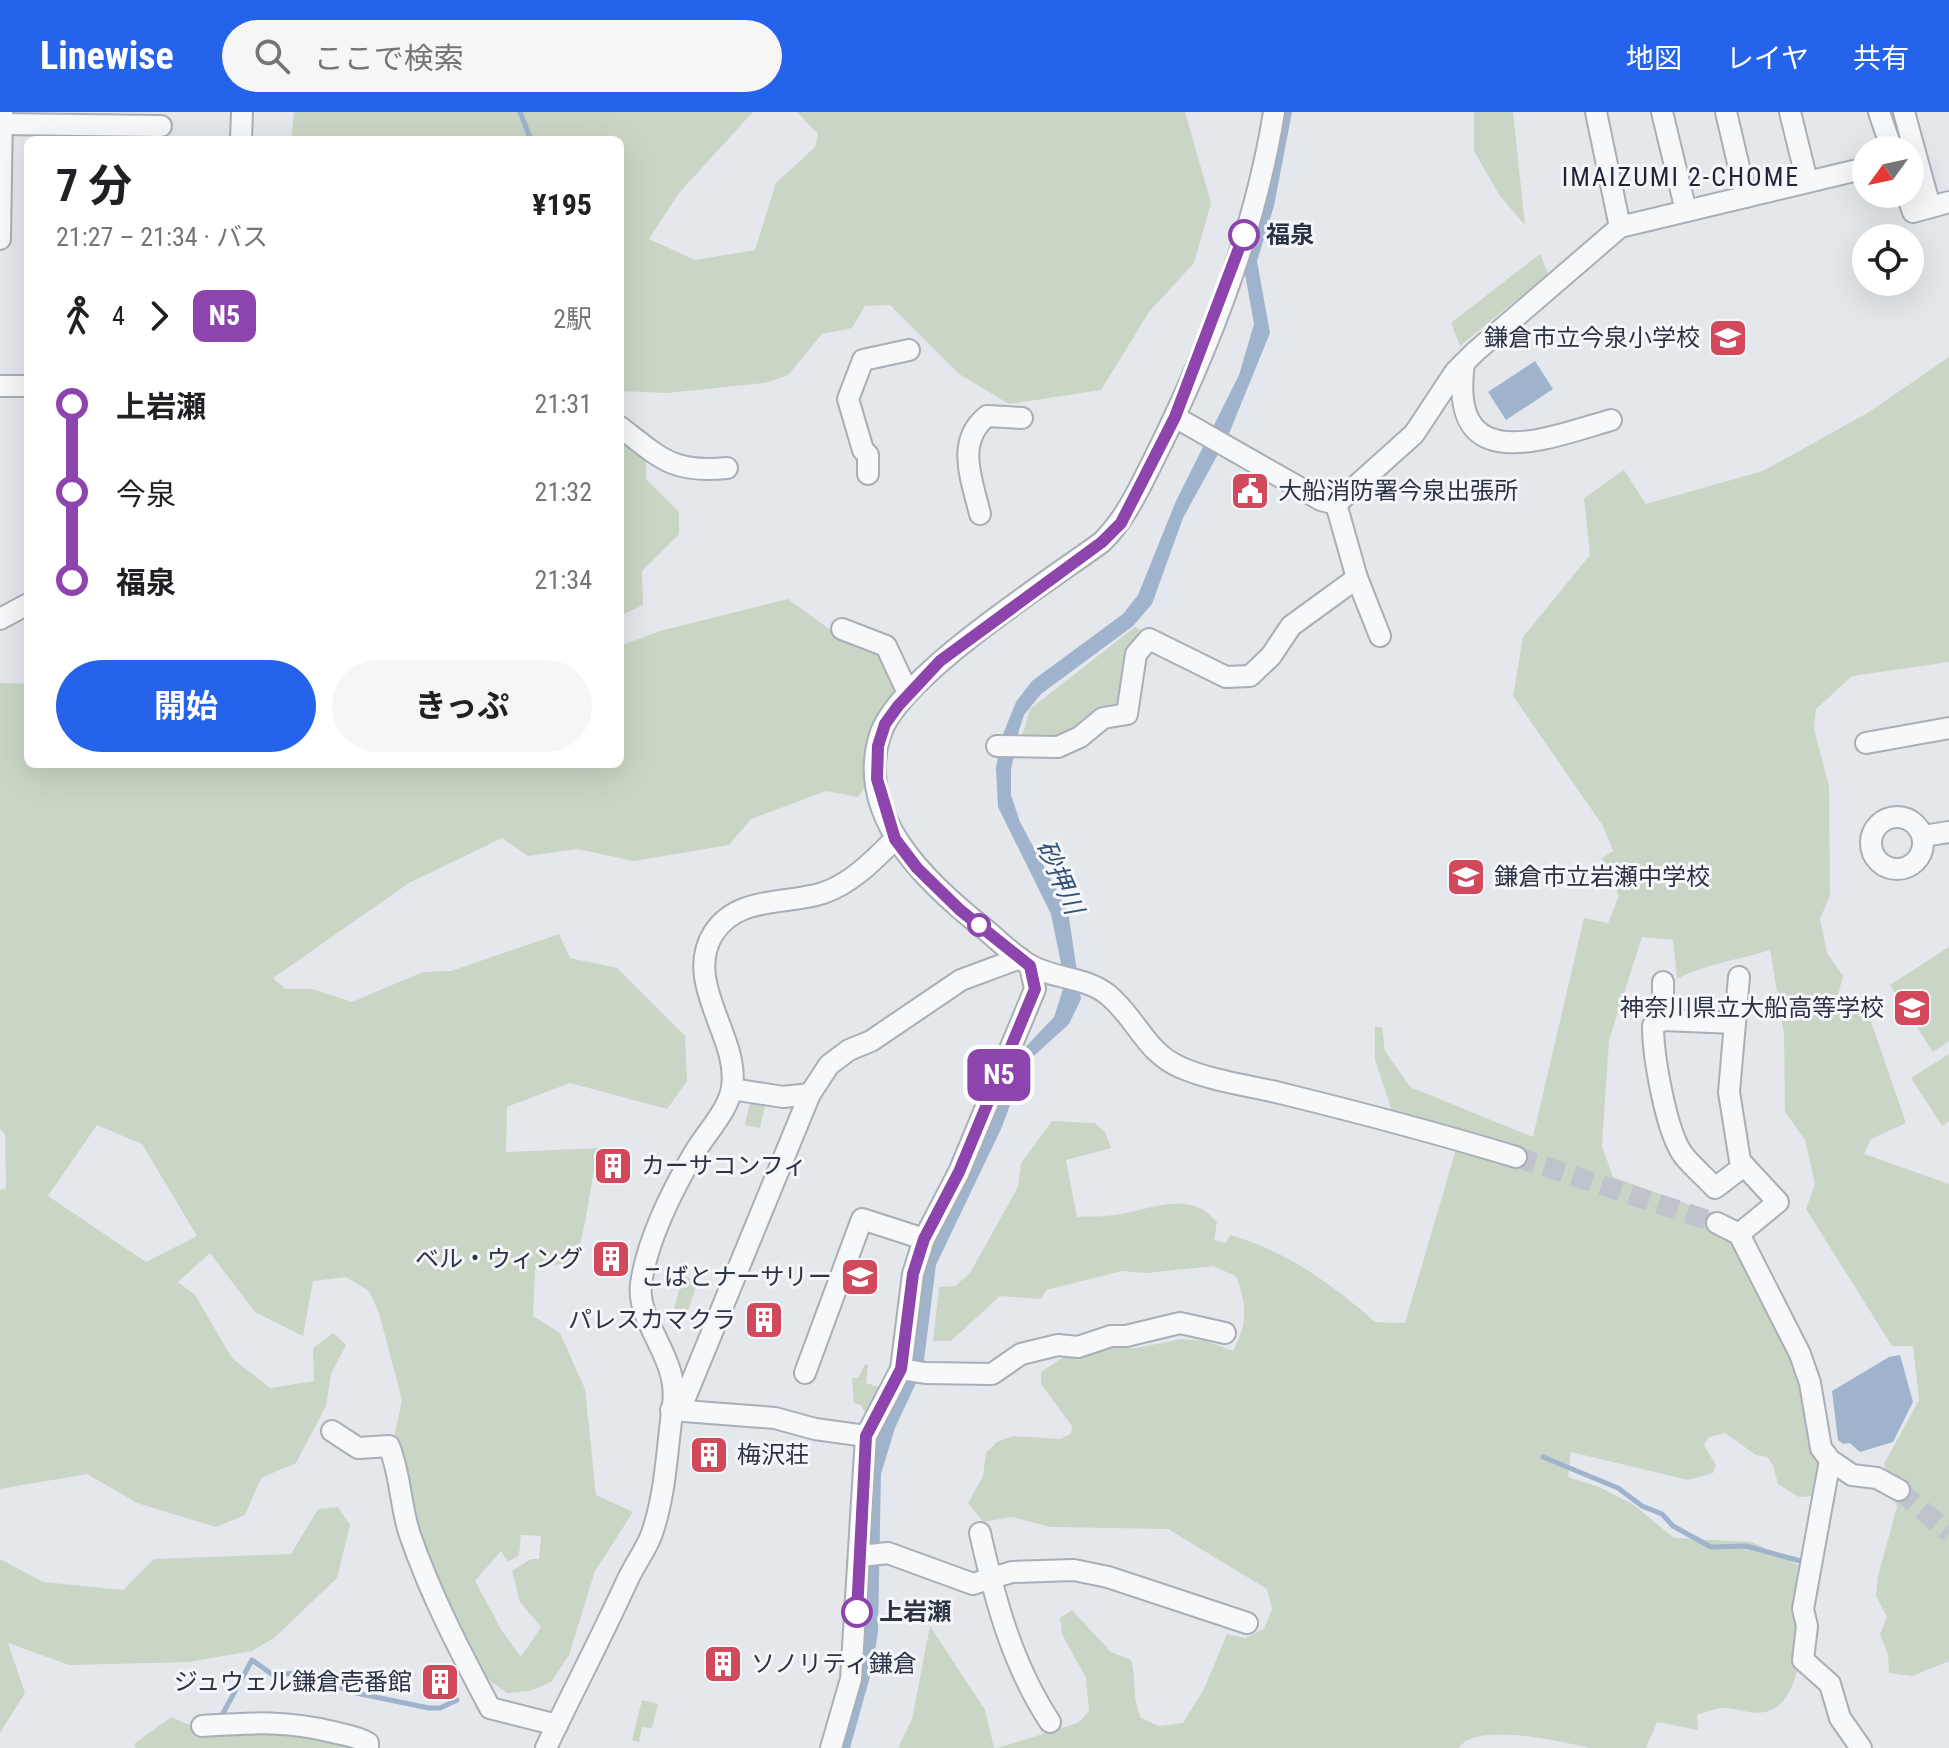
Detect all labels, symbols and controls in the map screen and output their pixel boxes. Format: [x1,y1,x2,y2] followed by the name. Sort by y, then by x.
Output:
[222,20,782,92] search box
[40,34,174,78] text: Linewise
[250,34,294,78] icon: search
[314,41,464,76] text: ここで検索
[1626,42,1682,75] text: 地図
[1726,42,1809,75] text: レイヤ
[1853,42,1909,75] text: 共有
[1852,136,1924,208] north arrow
[1852,136,1924,296] map controls
[56,160,132,212] text: 7 分
[1562,162,1800,192] district label: IMAIZUMI 2-CHOME
[532,187,592,222] text: ¥195
[1229,220,1259,250] marker: 福泉
[1266,221,1314,249] place label: 福泉
[56,222,268,252] text: 21:27 – 21:34 · バス
[1852,224,1924,296] button: locate
[56,294,100,338] icon: walk
[137,294,181,338] icon: forward
[209,299,240,332] text: N5
[112,301,125,331] text: 4
[553,304,592,334] text: 2駅
[1707,317,1749,359] school or university icon: 鎌倉市立今泉小学校
[1484,324,1700,352] place label: 鎌倉市立今泉小学校
[116,389,206,424] text: 上岩瀬
[535,389,592,419] text: 21:31
[1229,470,1271,512] public building icon: 大船消防署今泉出張所
[116,477,176,512] text: 今泉
[535,477,592,507] text: 21:32
[1278,477,1518,505] place label: 大船消防署今泉出張所
[116,565,176,600] text: 福泉
[535,565,592,595] text: 21:34
[56,660,316,752] button: 開始
[332,660,592,752] button: きっぷ
[1030,835,1091,921] water label: 砂押川
[1445,856,1487,898] school or university icon: 鎌倉市立岩瀬中学校
[1494,863,1710,891] place label: 鎌倉市立岩瀬中学校
[968,914,990,936] unlabelled marker
[1891,987,1933,1029] school or university icon: 神奈川県立大船高等学校
[1620,994,1884,1022] place label: 神奈川県立大船高等学校
[963,1049,1035,1101] line badge: N5
[983,1058,1015,1091] text: N5
[592,1145,634,1187] building icon: カーサコンフィ
[641,1152,807,1180] place label: カーサコンフィ
[590,1238,632,1280] building icon: ベル・ウィング
[415,1245,583,1273] place label: ベル・ウィング
[839,1256,881,1298] school or university icon: こばとナーサリー
[640,1263,832,1291] place label: こばとナーサリー
[743,1299,785,1341] building icon: パレスカマクラ
[568,1306,736,1334] place label: パレスカマクラ
[688,1434,730,1476] building icon: 梅沢荘
[737,1441,809,1469] place label: 梅沢荘
[842,1597,872,1627] marker: 上岩瀬
[879,1598,951,1626] place label: 上岩瀬
[702,1643,744,1685] building icon: ソノリティ鎌倉
[751,1650,917,1678] place label: ソノリティ鎌倉
[419,1661,461,1703] building icon: ジュウェル鎌倉壱番館
[174,1668,412,1696] place label: ジュウェル鎌倉壱番館

